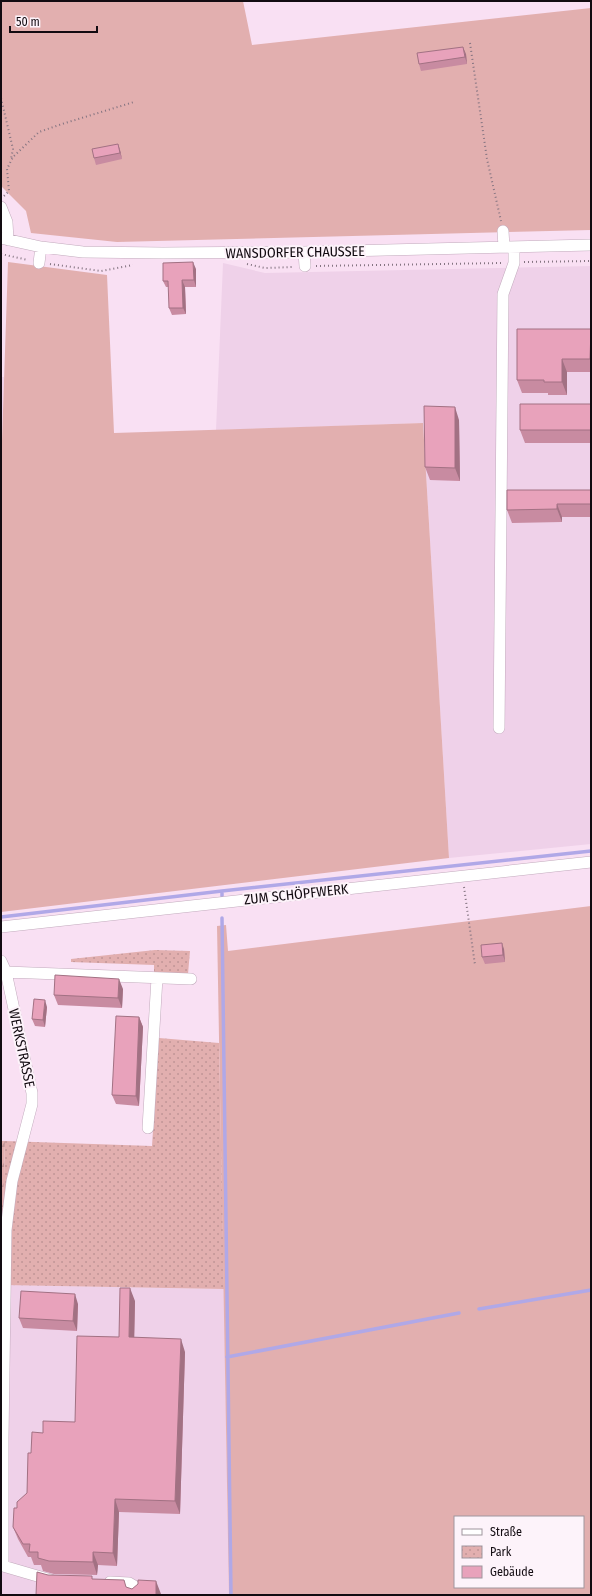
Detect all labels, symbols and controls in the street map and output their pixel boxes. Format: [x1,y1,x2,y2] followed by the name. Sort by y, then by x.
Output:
[10,8,97,34] scale bar
[16,15,40,29] text: 50 m
[225,243,365,262] street label: WANSDORFER CHAUSSEE
[243,880,350,908] street label: ZUM SCHÖPFWERK
[5,1007,38,1090] street label: WERKSTRASSE
[454,1516,584,1588] legend
[490,1525,522,1539] text: Straße
[490,1545,512,1559] text: Park
[490,1565,534,1579] text: Gebäude

